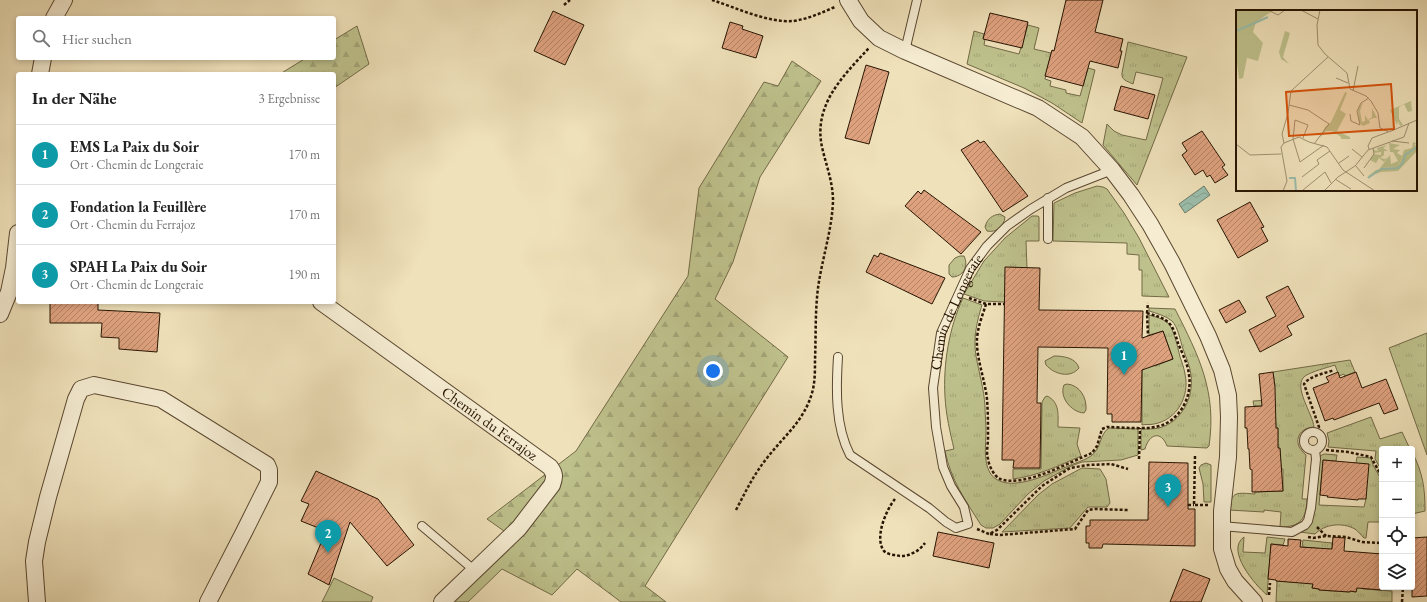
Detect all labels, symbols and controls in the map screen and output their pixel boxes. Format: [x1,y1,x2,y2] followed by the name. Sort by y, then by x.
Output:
[1236,10,1417,191] inset map
[16,16,336,60] search box
[30,27,52,49] icon: search
[62,29,132,48] text: Hier suchen
[32,87,117,109] text: In der Nähe
[259,90,320,107] text: 3 Ergebnisse
[70,137,199,156] text: EMS La Paix du Soir
[42,146,48,163] text: 1
[289,146,320,163] text: 170 m
[70,156,204,173] text: Ort · Chemin de Longeraie
[70,197,206,216] text: Fondation la Feuillère
[42,206,48,223] text: 2
[289,206,320,223] text: 170 m
[70,216,195,233] text: Ort · Chemin du Ferrajoz
[926,250,987,371] street label: Chemin de Longeraie
[70,257,207,276] text: SPAH La Paix du Soir
[42,266,48,283] text: 3
[289,266,320,283] text: 190 m
[70,276,204,293] text: Ort · Chemin de Longeraie
[1111,342,1137,375] pin: 1
[703,361,723,381] your location
[438,382,542,465] street label: Chemin du Ferrajoz
[1379,446,1415,590] map controls
[1379,446,1415,482] button: +
[1155,474,1181,507] pin: 3
[1379,482,1415,518] button: −
[1379,518,1415,554] button: locate
[315,520,341,553] pin: 2
[1379,554,1415,590] button: layers

